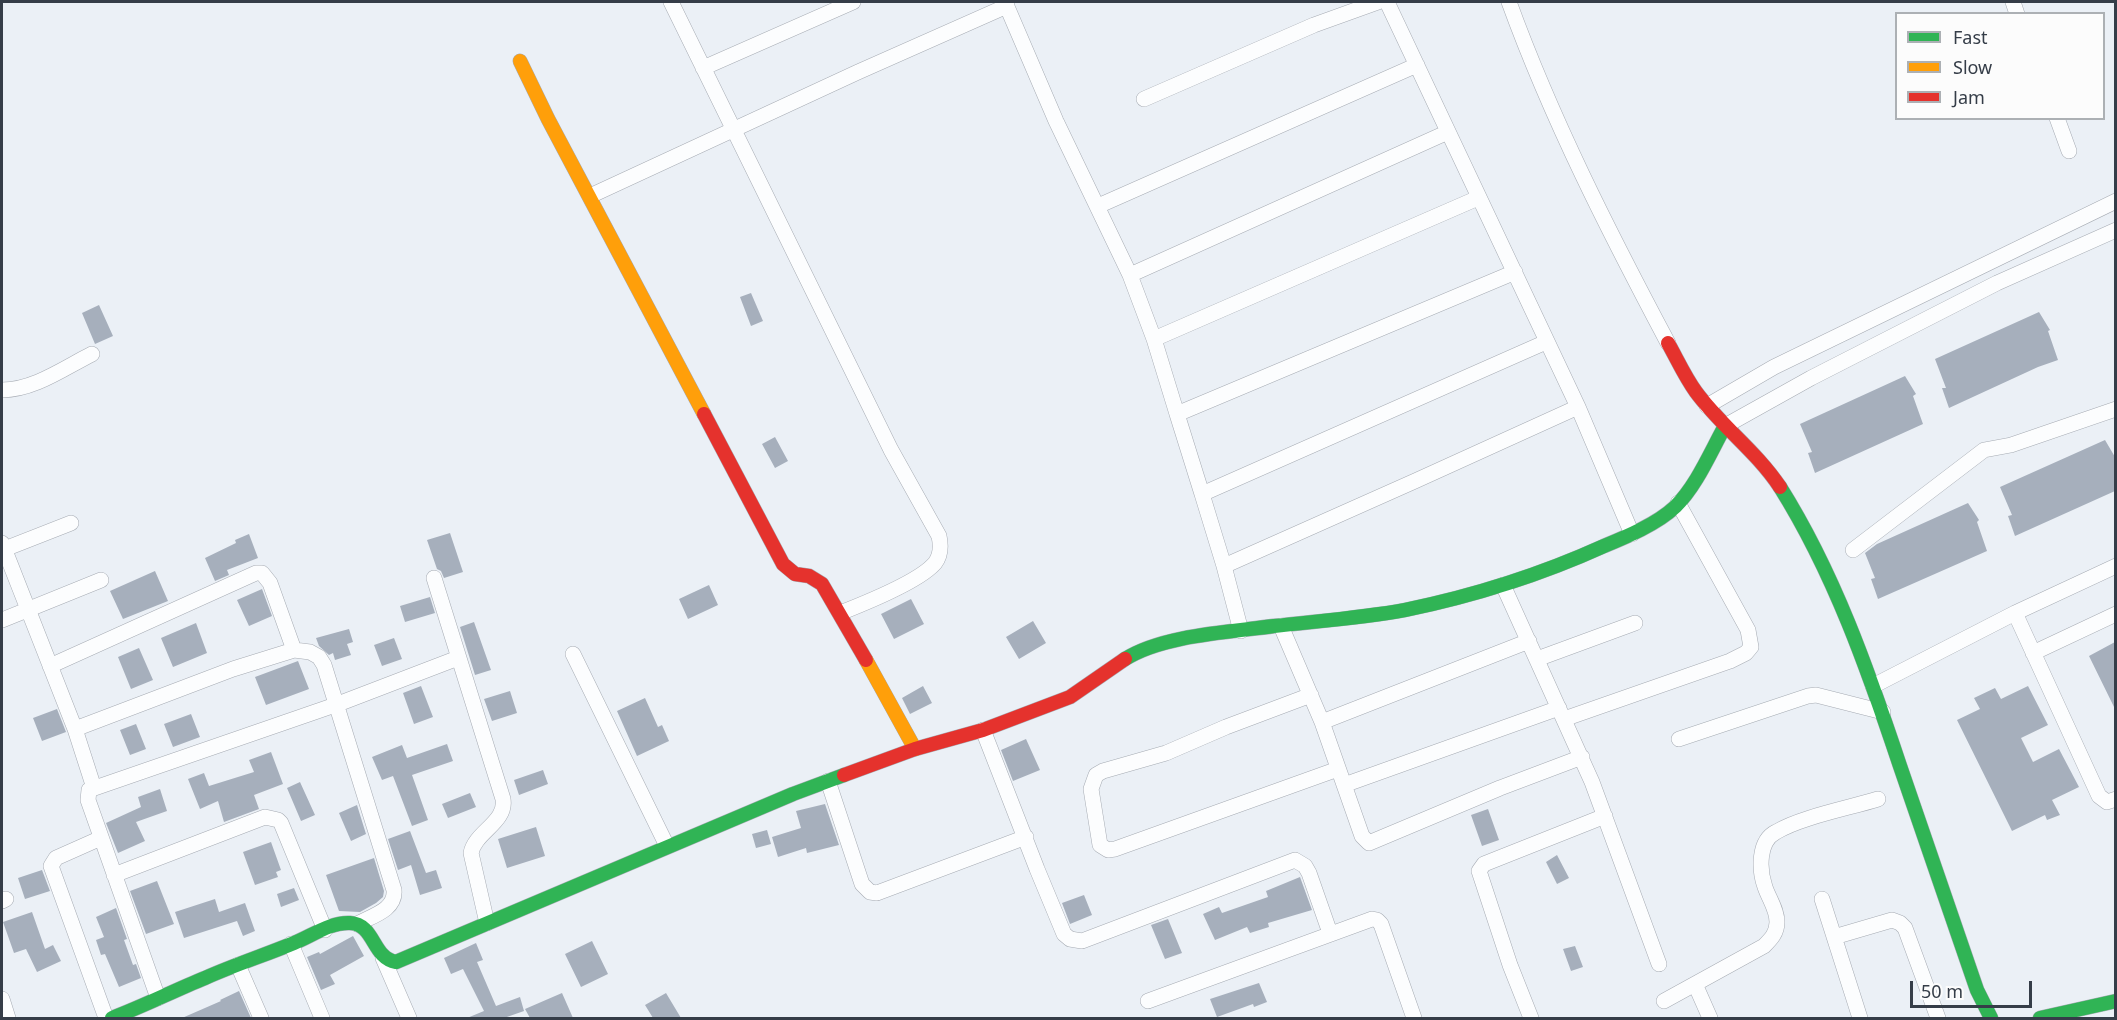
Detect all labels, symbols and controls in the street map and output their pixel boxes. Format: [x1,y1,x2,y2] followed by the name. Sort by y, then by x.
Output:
[1895,12,2105,120] legend
[1953,25,1988,49] text: Fast
[1953,55,1992,79] text: Slow
[1953,85,1985,109] text: Jam
[1913,969,2034,1007] scale bar
[1921,979,1963,1003] text: 50 m

